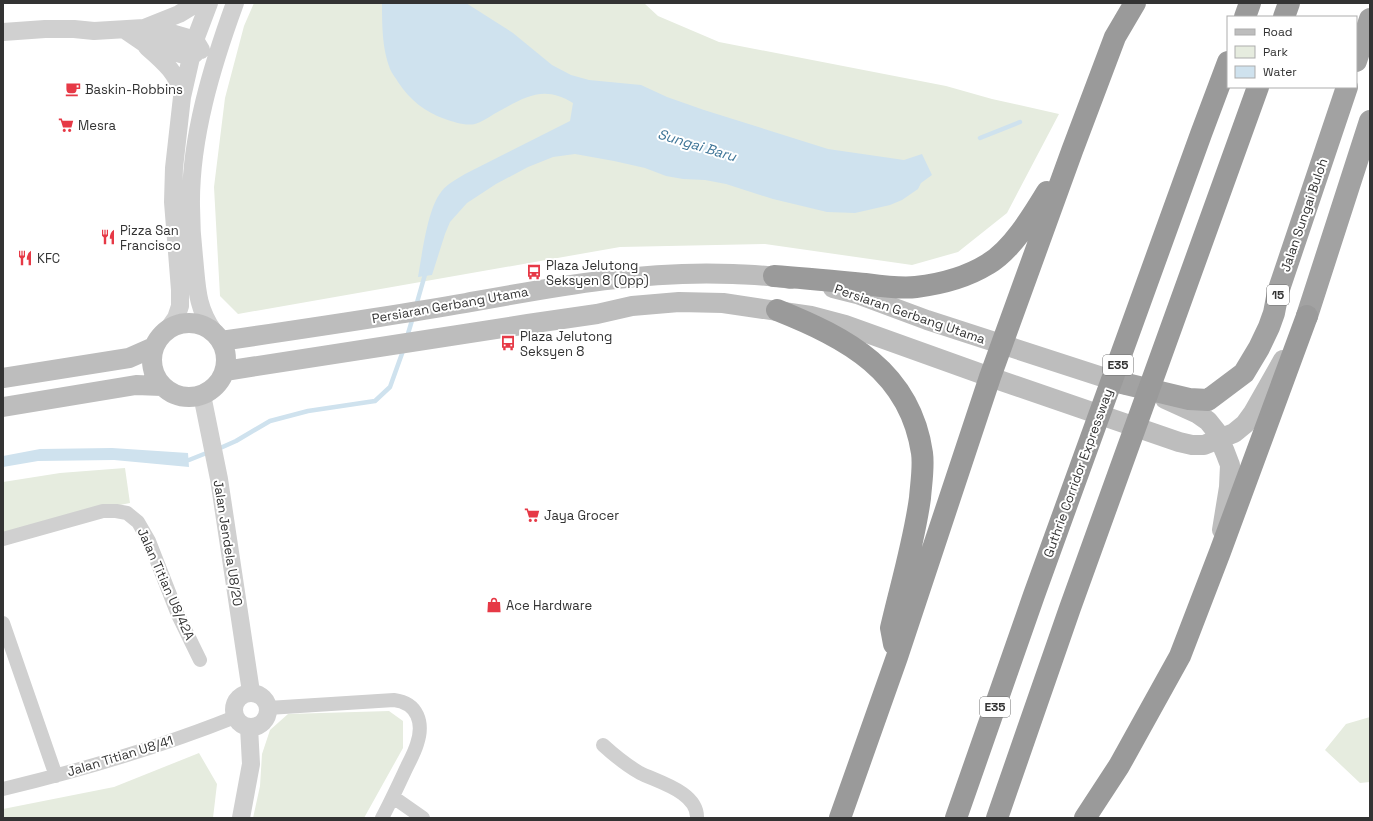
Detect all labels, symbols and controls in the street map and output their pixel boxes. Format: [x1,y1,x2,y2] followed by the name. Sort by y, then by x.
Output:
[1227,16,1357,88] legend
[1263,24,1292,40] text: Road
[1263,44,1288,60] text: Park
[1263,64,1297,80] text: Water
[64,80,82,98] cafe icon: Baskin-Robbins
[85,81,183,98] place label: Baskin-Robbins
[57,116,75,134] supermarket icon: Mesra
[78,117,116,134] place label: Mesra
[656,125,740,166] water label: Sungai Baru
[1277,156,1331,274] street label: Jalan Sungai Buloh
[120,222,181,254] place label: Pizza San Francisco
[99,228,117,246] restaurant icon: Pizza San Francisco
[16,249,34,267] restaurant icon: KFC
[37,250,60,267] place label: KFC
[546,257,649,289] place label: Plaza Jelutong Seksyen 8 (Opp)
[525,263,543,281] bus stop icon: Plaza Jelutong Seksyen 8 (Opp)
[832,280,988,348] street label: Persiaran Gerbang Utama
[370,283,530,327] street label: Persiaran Gerbang Utama
[1267,285,1289,305] road number: 15
[520,328,612,360] place label: Plaza Jelutong Seksyen 8
[499,334,517,352] bus stop icon: Plaza Jelutong Seksyen 8
[1103,355,1133,375] road number: E35
[1039,386,1117,560] street label: Guthrie Corridor Expressway
[210,479,246,607] street label: Jalan Jendela U8/20
[523,506,541,524] supermarket icon: Jaya Grocer
[544,507,619,524] place label: Jaya Grocer
[134,525,198,643] street label: Jalan Titian U8/42A
[485,596,503,614] shop icon: Ace Hardware
[506,597,592,614] place label: Ace Hardware
[980,697,1010,717] road number: E35
[65,732,175,780] street label: Jalan Titian U8/41

